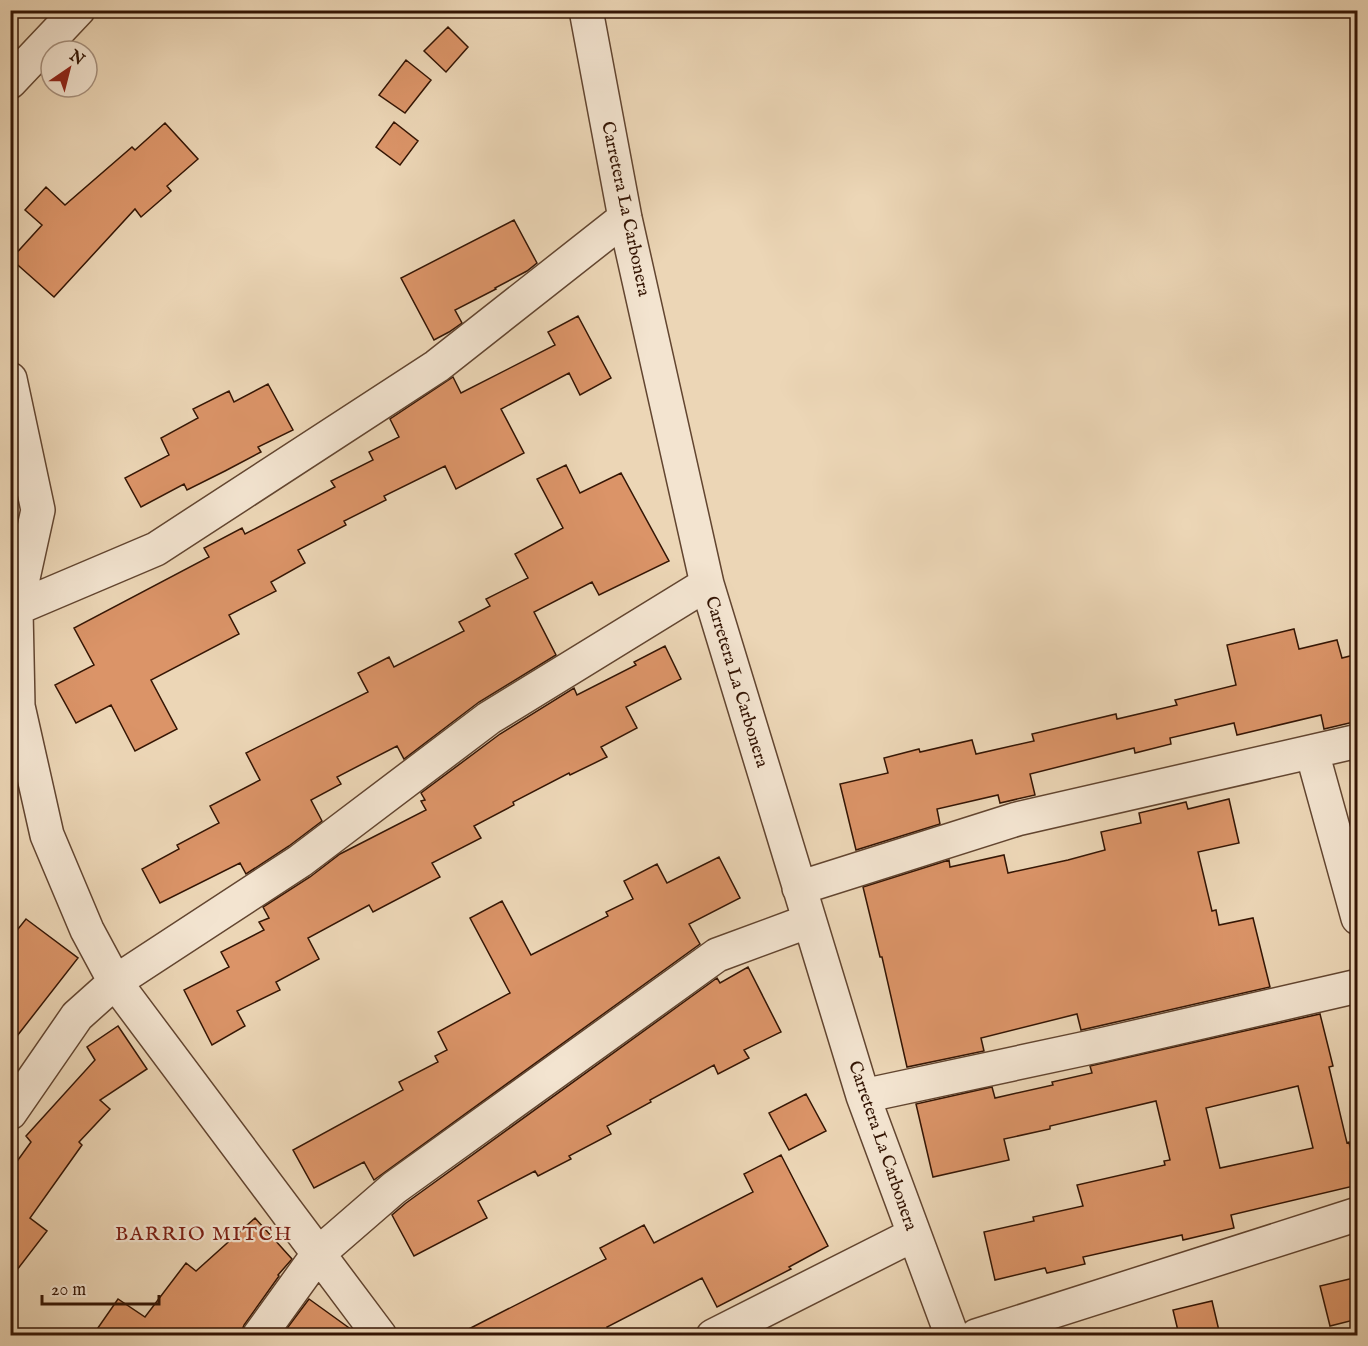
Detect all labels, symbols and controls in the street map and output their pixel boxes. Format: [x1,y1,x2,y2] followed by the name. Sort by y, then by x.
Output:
[39,39,99,99] north arrow
[64,46,88,71] text: N
[595,119,655,299] street label: Carretera La Carbonera
[699,593,773,771] street label: Carretera La Carbonera
[842,1058,922,1234] street label: Carretera La Carbonera
[115,1222,293,1247] district label: BARRIO MITCH
[42,1268,159,1306] scale bar
[51,1279,86,1302] text: 20 m

